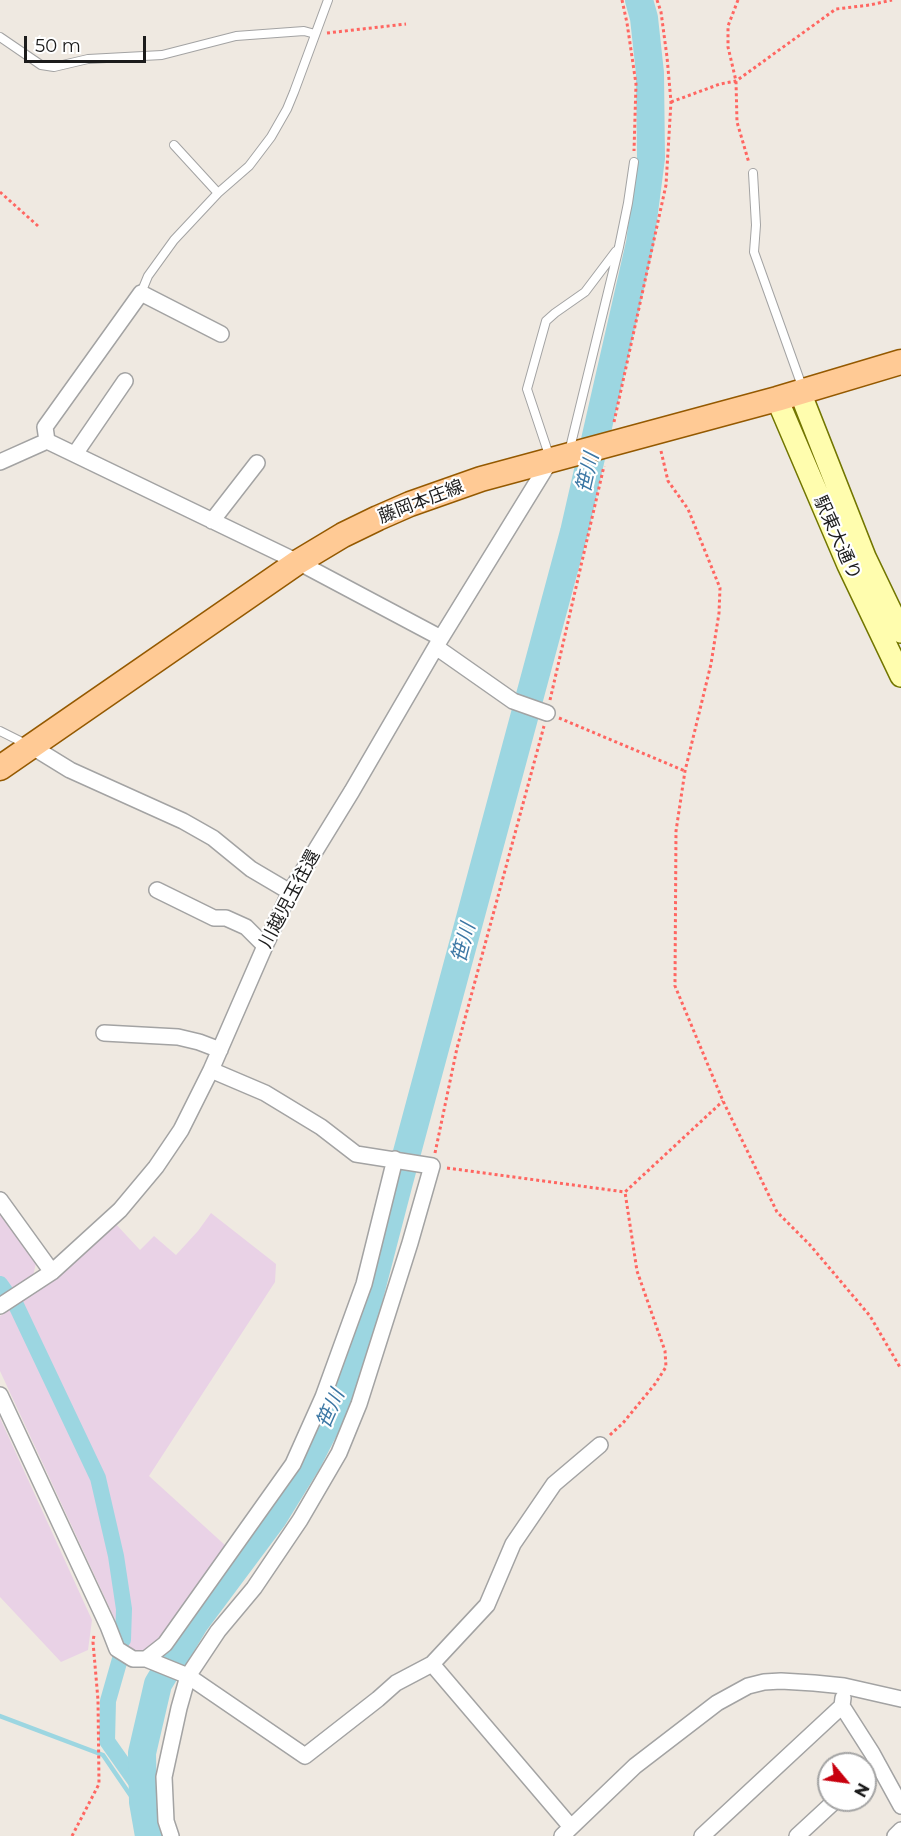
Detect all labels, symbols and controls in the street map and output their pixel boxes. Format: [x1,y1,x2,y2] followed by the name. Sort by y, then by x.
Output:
[27,24,148,62] scale bar
[35,35,81,57] text: 50 m
[572,451,604,495] water label: 笹川
[375,476,467,528] street label: 藤岡本庄線
[809,492,865,584] street label: 駅東大通り
[255,846,325,952] street label: 川越児玉往還
[447,921,481,965] water label: 笹川
[312,1386,350,1432] water label: 笹川
[817,1752,877,1812] north arrow
[850,1780,873,1800] text: N

